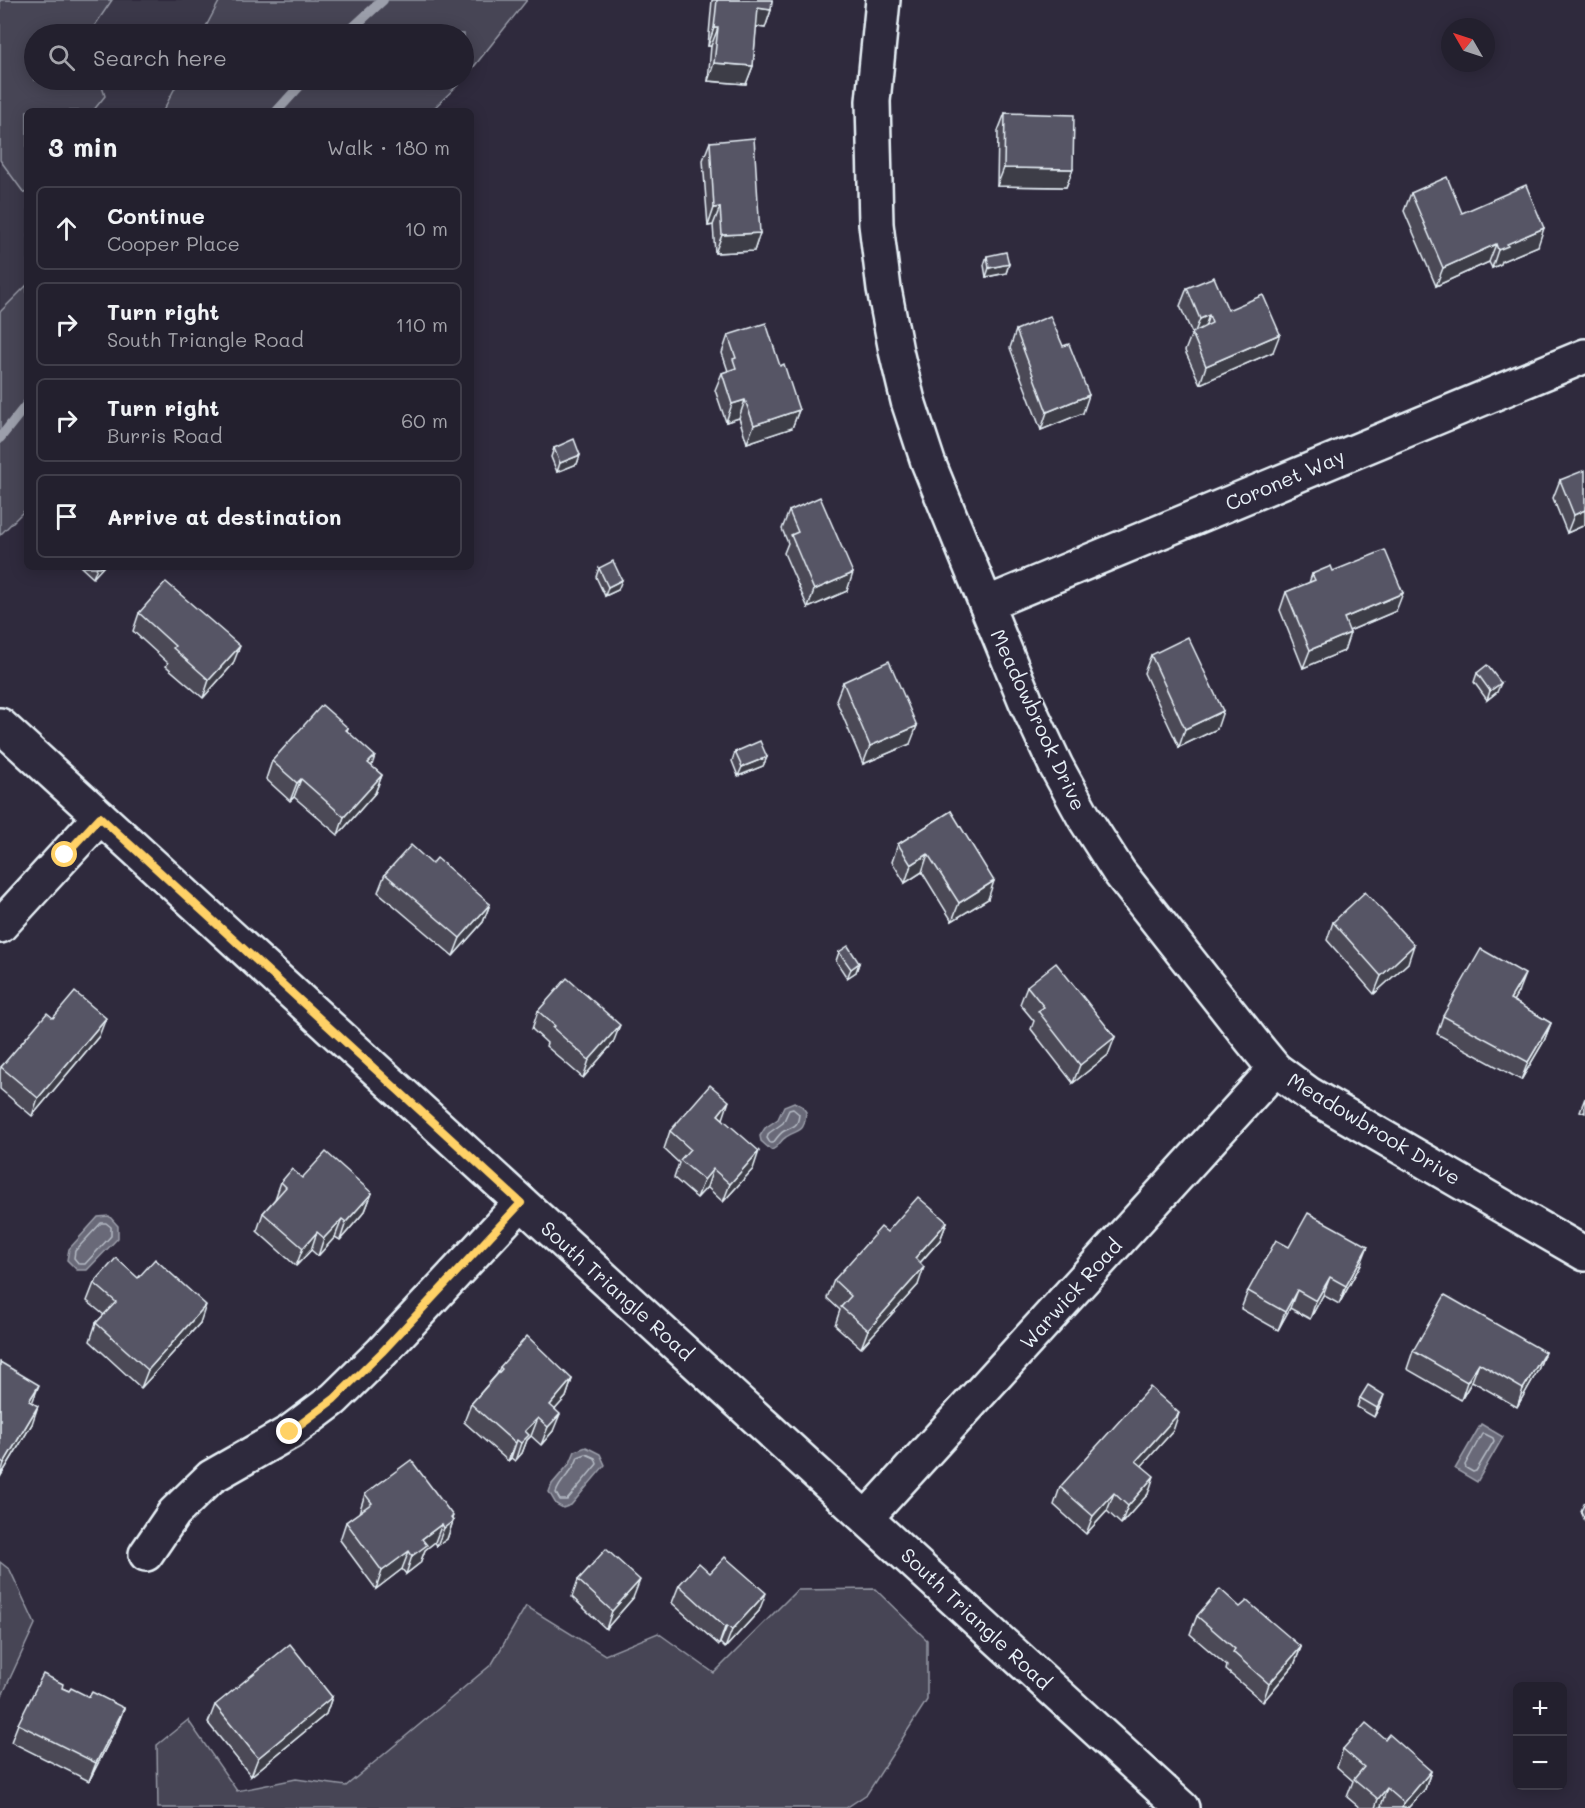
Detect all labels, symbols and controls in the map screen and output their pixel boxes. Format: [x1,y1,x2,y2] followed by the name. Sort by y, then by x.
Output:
[1441,18,1495,72] north arrow
[24,24,474,90] search box
[45,41,78,74] icon: search
[93,43,227,72] text: Search here
[48,130,117,164] text: 3 min
[327,134,450,160] text: Walk · 180 m
[107,201,205,230] text: Continue
[50,212,83,245] icon: ahead
[404,215,448,241] text: 10 m
[107,230,240,256] text: Cooper Place
[107,297,219,326] text: Turn right
[50,308,83,341] icon: right
[395,311,448,337] text: 110 m
[107,326,304,352] text: South Triangle Road
[107,393,219,422] text: Turn right
[50,404,83,437] icon: right
[401,407,448,433] text: 60 m
[107,422,223,448] text: Burris Road
[1221,442,1348,516] street label: Coronet Way
[50,500,83,533] icon: arrive
[107,502,342,531] text: Arrive at destination
[985,625,1092,814] street label: Meadowbrook Drive
[51,841,77,867] route start
[1283,1066,1466,1190] street label: Meadowbrook Drive
[536,1215,699,1366] street label: South Triangle Road
[1014,1232,1127,1354] street label: Warwick Road
[276,1418,302,1444] route end
[896,1542,1057,1695] street label: South Triangle Road
[1513,1682,1567,1790] map controls
[1513,1682,1567,1736] button: +
[1513,1736,1567,1790] button: −

